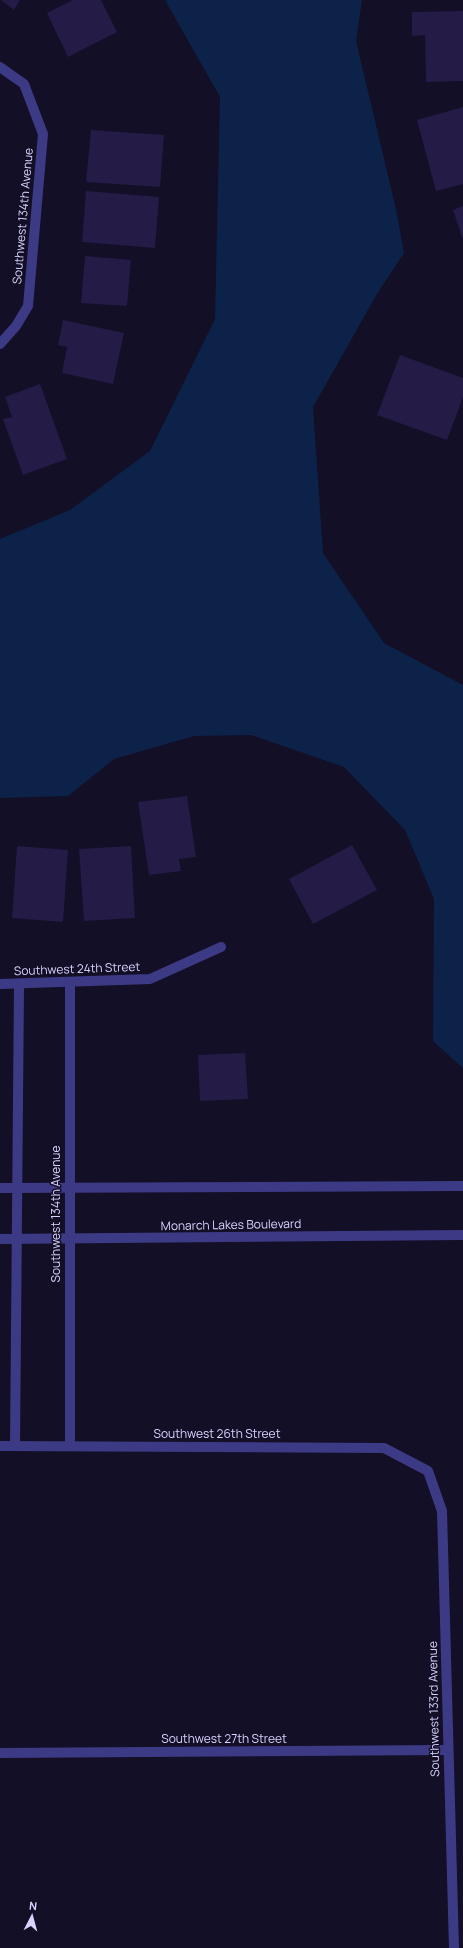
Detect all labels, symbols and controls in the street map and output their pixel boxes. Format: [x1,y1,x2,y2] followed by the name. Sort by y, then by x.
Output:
[8,147,37,285] street label: Southwest 134th Avenue
[14,958,141,979] street label: Southwest 24th Street
[47,1146,64,1282] street label: Southwest 134th Avenue
[161,1215,301,1234] street label: Monarch Lakes Boulevard
[154,1425,281,1442] street label: Southwest 26th Street
[424,1641,443,1777] street label: Southwest 133rd Avenue
[161,1730,287,1747] street label: Southwest 27th Street
[12,1896,52,1936] north arrow
[28,1898,38,1913] text: N

